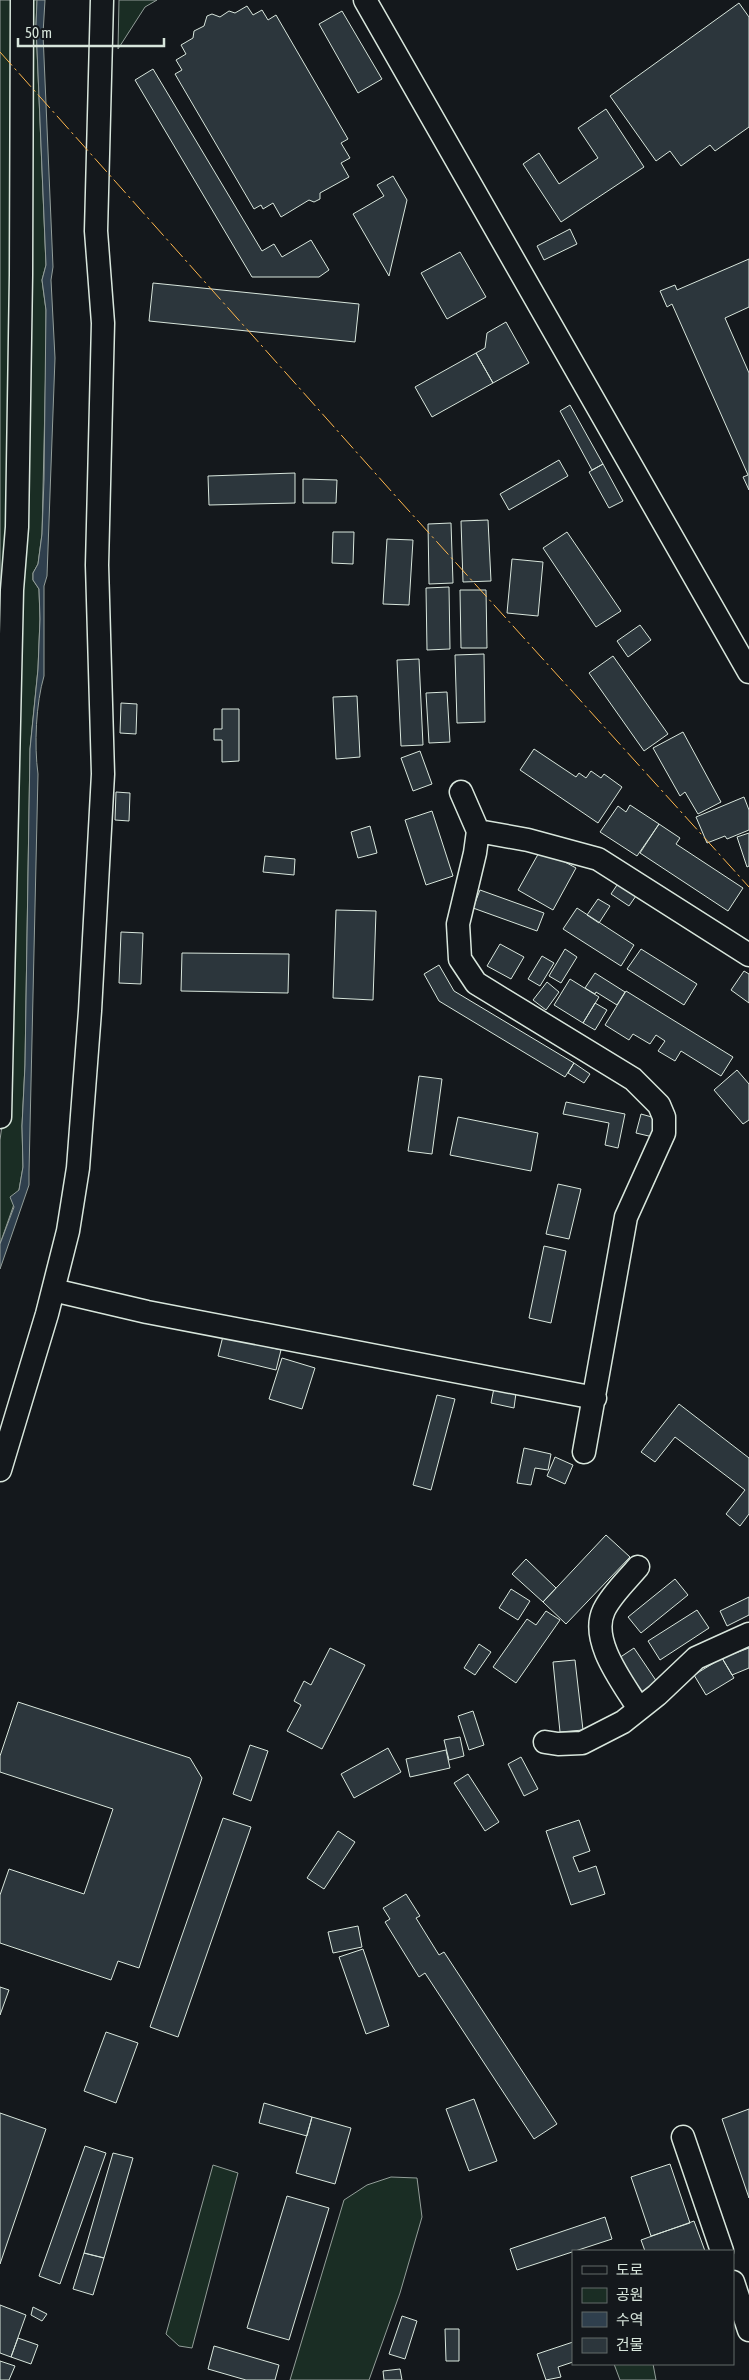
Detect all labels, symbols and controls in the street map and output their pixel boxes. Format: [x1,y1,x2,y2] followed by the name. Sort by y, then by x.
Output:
[18,15,164,47] scale bar
[25,24,52,41] text: 50 m
[572,2250,734,2365] legend
[616,2261,644,2278] text: 도로
[616,2286,644,2303] text: 공원
[616,2311,644,2328] text: 수역
[616,2336,644,2353] text: 건물

